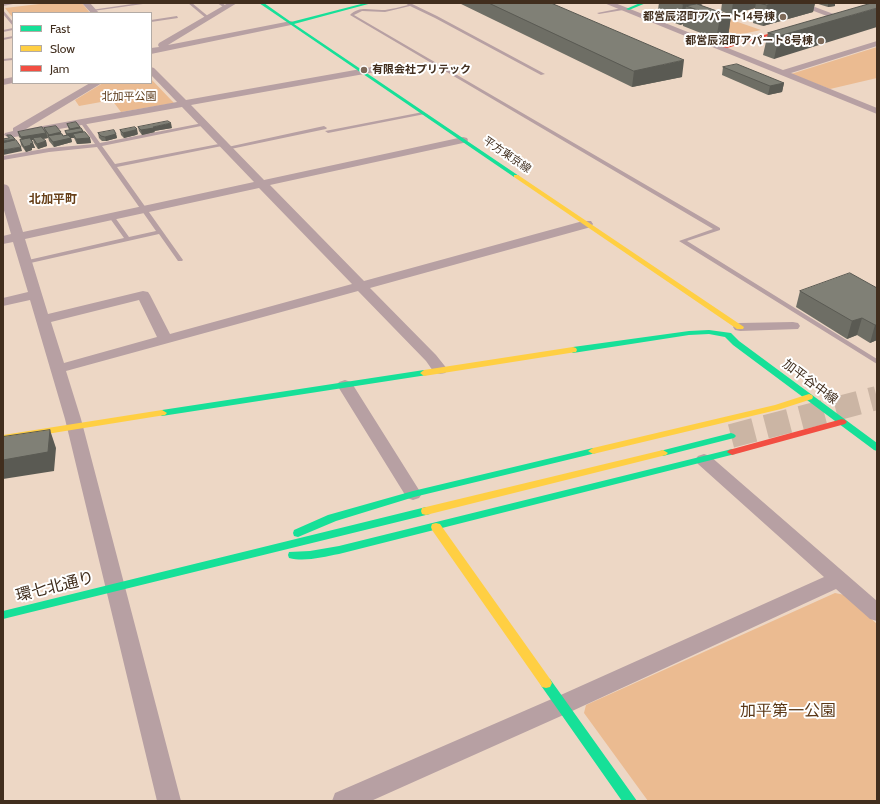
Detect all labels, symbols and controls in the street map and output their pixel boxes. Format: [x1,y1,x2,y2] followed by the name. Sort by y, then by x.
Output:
[643,10,775,24] place label: 都営辰沼町アパート14号棟
[12,12,152,84] legend
[778,12,788,22] marker: 都営辰沼町アパート14号棟
[50,21,70,36] text: Fast
[685,34,813,48] place label: 都営辰沼町アパート8号棟
[816,36,826,46] marker: 都営辰沼町アパート8号棟
[50,41,75,56] text: Slow
[50,61,69,76] text: Jam
[372,63,471,77] place label: 有限会社プリテック
[359,65,369,75] marker: 有限会社プリテック
[102,90,156,104] park label: 北加平公園
[481,134,533,176] street label: 平方東京線
[29,192,77,206] district label: 北加平町
[779,356,841,408] street label: 加平谷中線
[14,568,96,606] street label: 環七北通り
[740,701,836,721] park label: 加平第一公園

